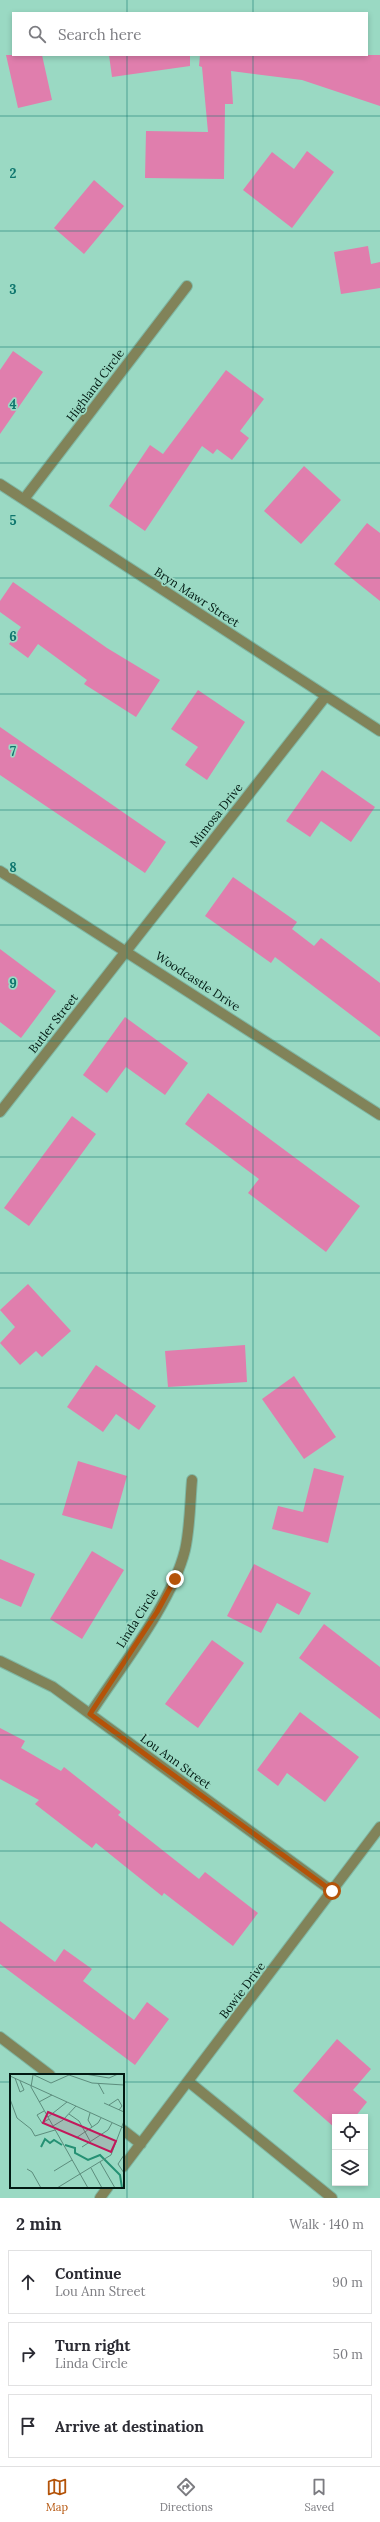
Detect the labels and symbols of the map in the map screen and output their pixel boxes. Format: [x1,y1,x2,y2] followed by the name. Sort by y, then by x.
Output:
[10,165,17,182] text: 2
[9,281,17,298] text: 3
[63,345,127,424] street label: Highland Circle
[9,396,17,413] text: 4
[9,512,17,529] text: 5
[152,564,243,630] street label: Bryn Mawr Street
[9,628,17,645] text: 6
[10,743,16,760] text: 7
[186,780,246,850] street label: Mimosa Drive
[9,859,17,876] text: 8
[153,948,244,1014] street label: Woodcastle Drive
[9,975,17,992] text: 9
[25,990,81,1056] street label: Butler Street
[166,1570,184,1588] route end
[113,1585,161,1650] street label: Linda Circle
[138,1730,214,1792] street label: Lou Ann Street
[323,1882,341,1900] route start
[216,1958,268,2021] street label: Bowie Drive
[10,2074,124,2188] inset map

